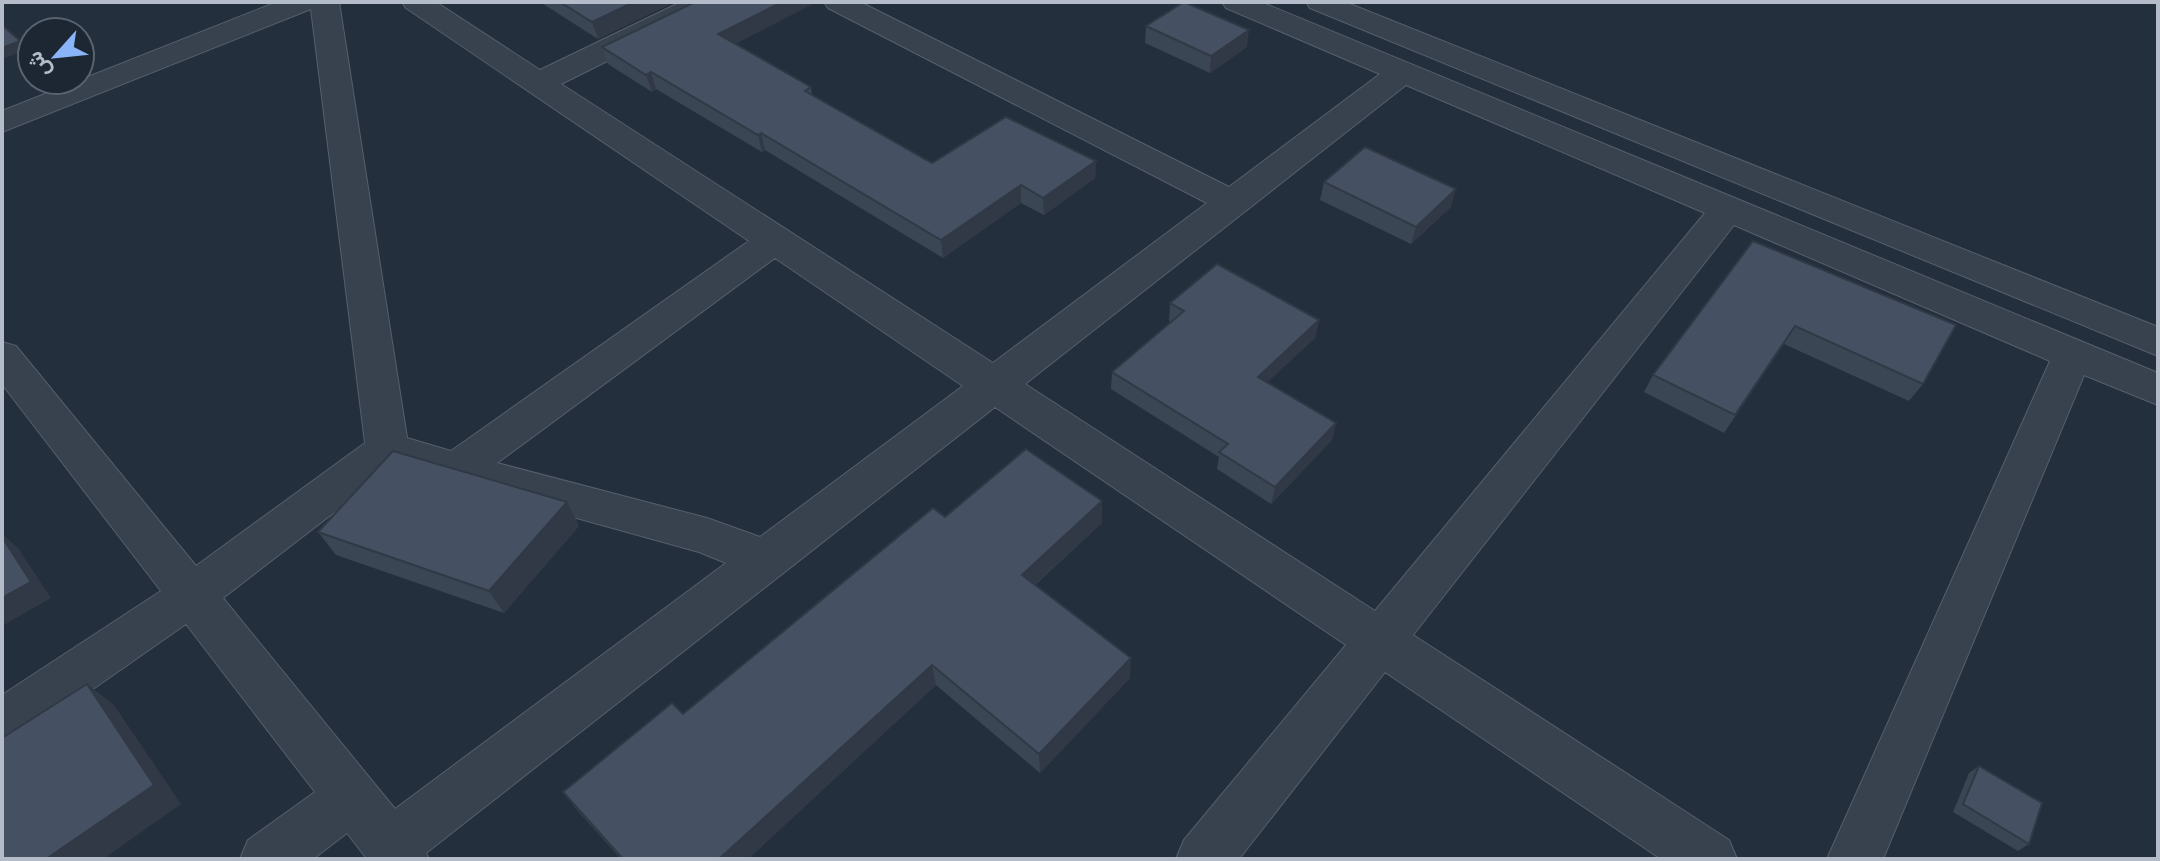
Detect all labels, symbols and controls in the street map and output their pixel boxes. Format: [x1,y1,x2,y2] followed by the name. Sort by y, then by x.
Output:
[16,16,96,96] north arrow
[21,47,57,83] text: ش

